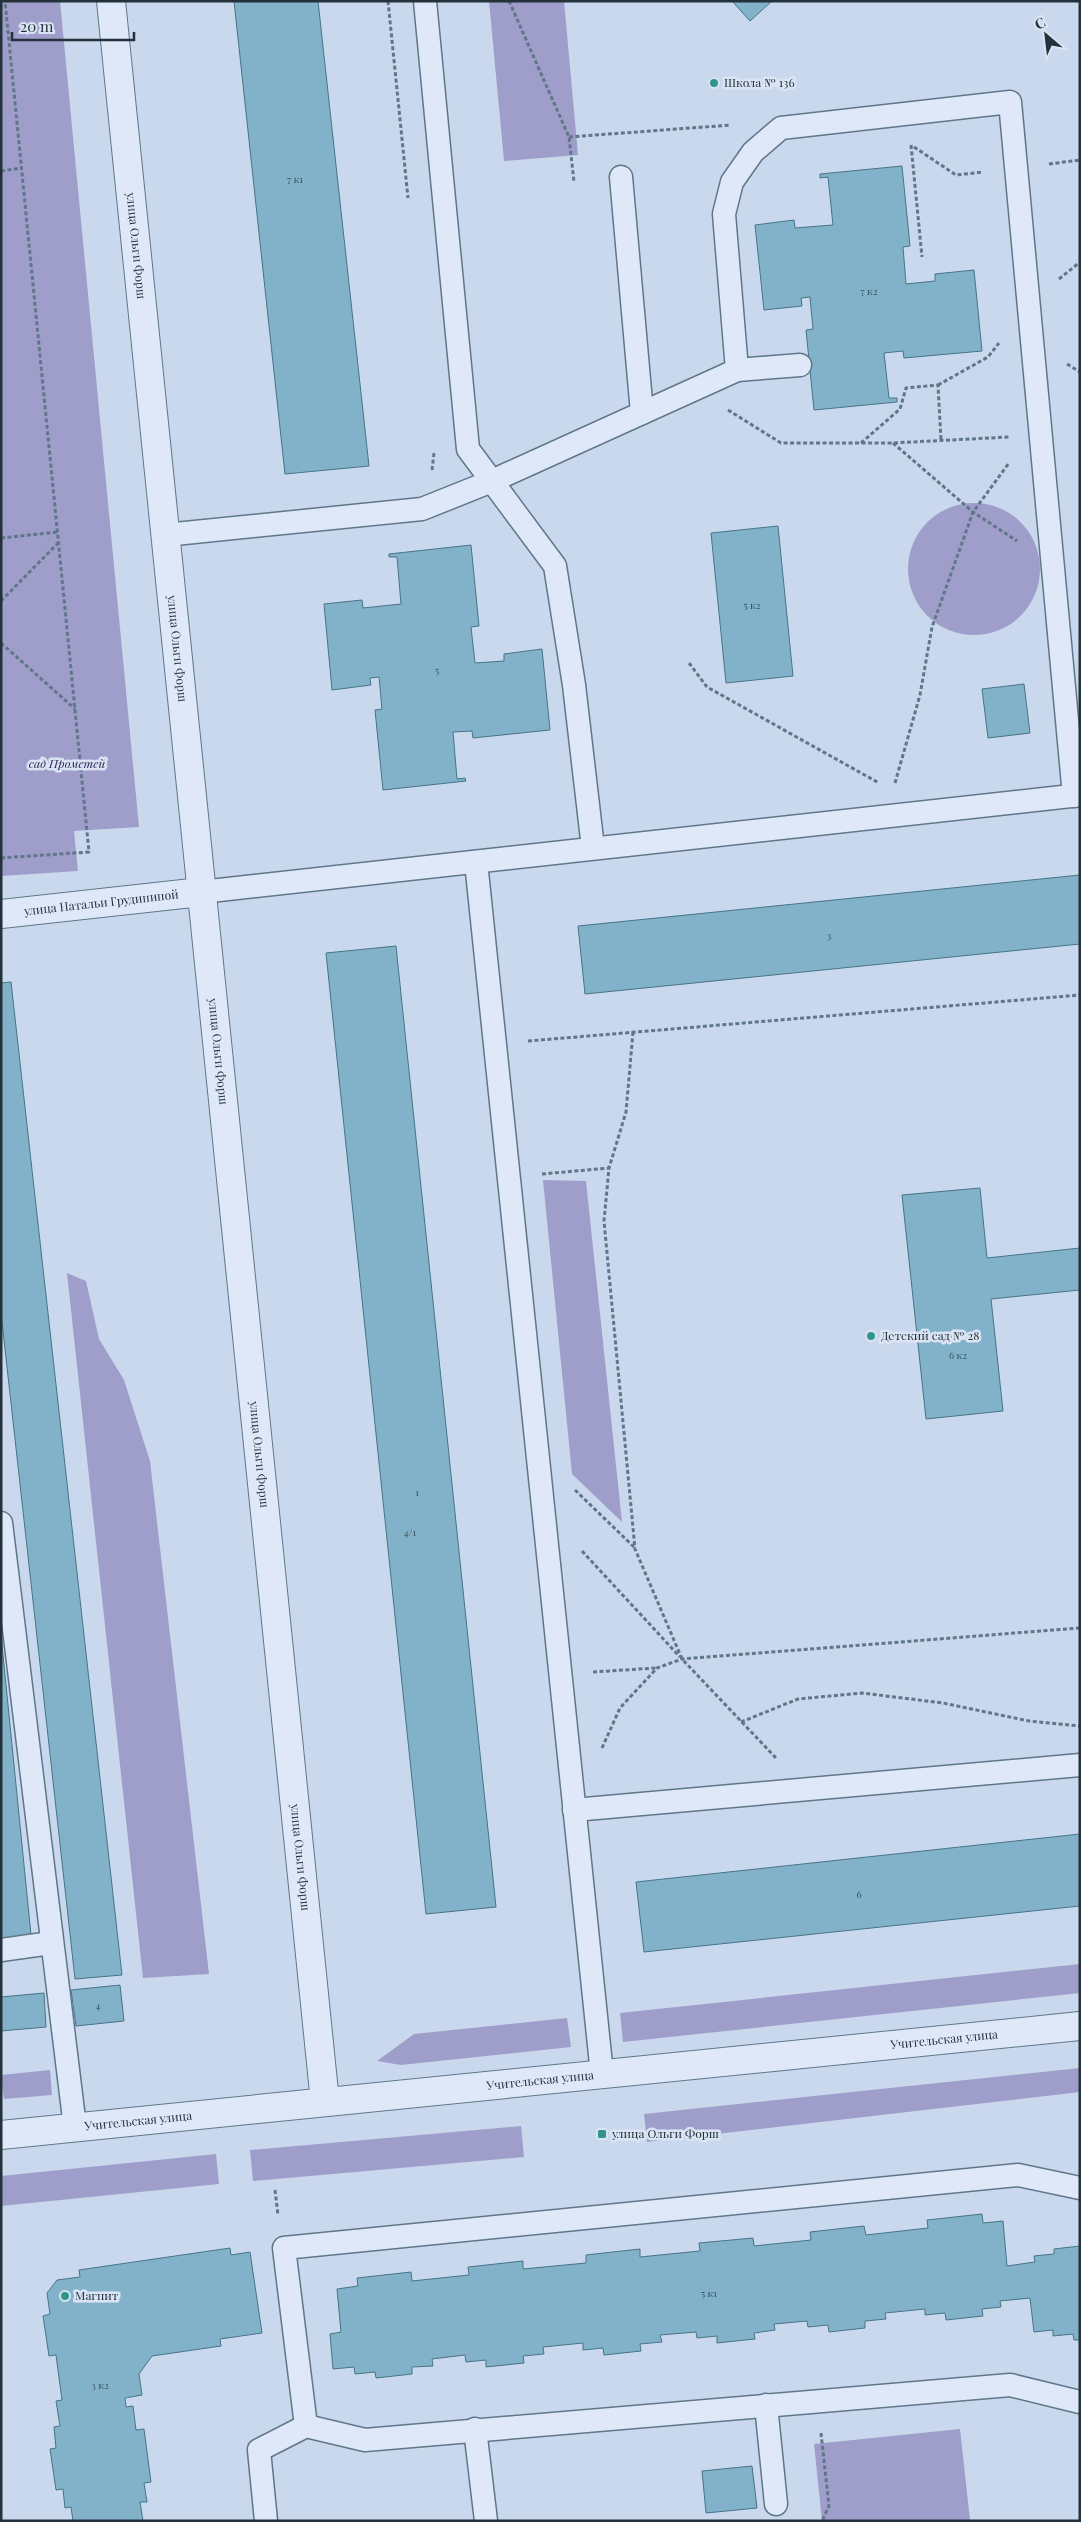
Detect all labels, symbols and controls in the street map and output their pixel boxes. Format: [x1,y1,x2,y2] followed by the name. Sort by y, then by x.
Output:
[12,10,135,42] scale bar
[1021,10,1071,60] north arrow
[1031,12,1049,34] text: С
[20,16,54,36] text: 20 m
[724,74,795,90] place label: Школа № 136
[708,77,720,89] marker: Школа № 136
[287,172,303,186] house number: 7 к1
[123,191,150,300] street label: улица Ольги Форш
[861,284,878,298] house number: 7 к2
[164,594,191,703] street label: улица Ольги Форш
[743,598,761,612] house number: 5 к2
[435,663,439,677] house number: 5
[29,755,105,771] park label: сад Прометей
[22,885,180,919] street label: улица Натальи Грудининой
[827,928,832,942] house number: 3
[206,996,232,1105] street label: улица Ольги Форш
[881,1327,979,1343] place label: Детский сад № 28
[865,1330,877,1342] marker: Детский сад № 28
[949,1348,967,1362] house number: 6 к2
[247,1399,273,1508] street label: улица Ольги Форш
[415,1485,419,1499] house number: 1
[404,1525,416,1539] house number: 4/1
[288,1802,314,1911] street label: улица Ольги Форш
[856,1887,862,1901] house number: 6
[96,1998,101,2012] house number: 4
[889,2025,999,2052] street label: Учительская улица
[485,2066,595,2093] street label: Учительская улица
[83,2107,193,2134] street label: Учительская улица
[611,2125,719,2141] place label: улица Ольги Форш
[596,2128,608,2140] marker: улица Ольги Форш
[701,2286,717,2300] house number: 5 к1
[75,2287,119,2303] place label: Магнит
[59,2290,71,2302] marker: Магнит
[91,2378,109,2392] house number: 3 к2

